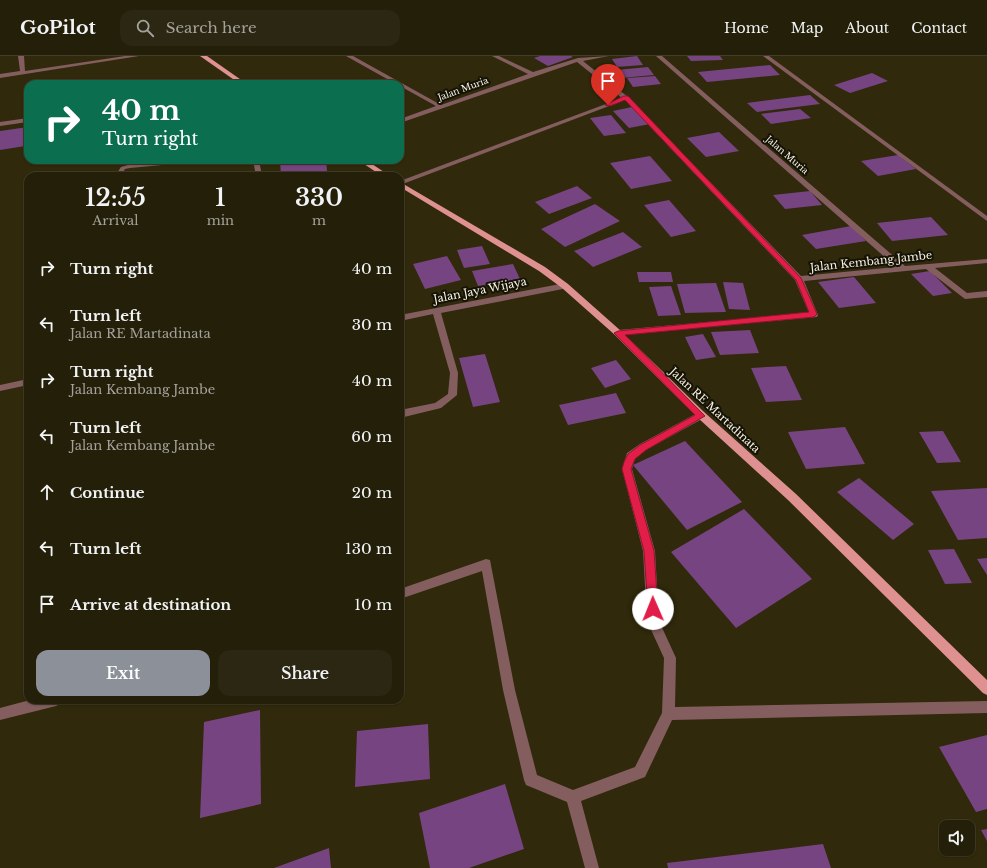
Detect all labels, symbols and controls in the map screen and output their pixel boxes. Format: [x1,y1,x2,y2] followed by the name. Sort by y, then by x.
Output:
[120,10,400,46] search box
[20,16,96,39] text: GoPilot
[134,17,156,39] icon: search
[166,18,257,37] text: Search here
[724,19,769,37] text: Home
[791,19,823,37] text: Map
[845,19,889,37] text: About
[911,19,967,37] text: Contact
[591,64,625,105] pin
[597,70,619,92] icon: arrive
[435,74,490,103] street label: Jalan Muria
[102,93,180,128] text: 40 m
[36,96,88,148] icon: right
[102,128,198,150] text: Turn right
[763,132,811,176] street label: Jalan Muria
[85,183,146,212] text: 12:55
[215,183,226,212] text: 1
[295,183,343,212] text: 330
[92,212,138,229] text: Arrival
[207,212,234,229] text: min
[312,212,326,229] text: m
[807,248,933,275] street label: Jalan Kembang Jambe
[36,257,58,279] icon: right
[70,259,153,278] text: Turn right
[352,259,392,278] text: 40 m
[430,274,529,306] street label: Jalan Jaya Wijaya
[70,306,141,325] text: Turn left
[36,313,58,335] icon: left
[352,315,392,334] text: 30 m
[70,325,211,342] text: Jalan RE Martadinata
[70,362,153,381] text: Turn right
[665,363,764,456] street label: Jalan RE Martadinata
[36,369,58,391] icon: right
[352,371,392,390] text: 40 m
[70,381,215,398] text: Jalan Kembang Jambe
[70,418,141,437] text: Turn left
[36,425,58,447] icon: left
[351,427,392,446] text: 60 m
[70,437,215,454] text: Jalan Kembang Jambe
[36,481,58,503] icon: ahead
[70,483,145,502] text: Continue
[352,483,392,502] text: 20 m
[36,537,58,559] icon: left
[70,539,141,558] text: Turn left
[345,539,392,558] text: 130 m
[632,588,674,630] position arrow
[36,593,58,615] icon: arrive
[70,595,231,614] text: Arrive at destination
[354,595,392,614] text: 10 m
[36,650,210,696] button: Exit
[218,650,392,696] button: Share
[939,820,975,856] map controls
[939,820,975,856] button: sound

